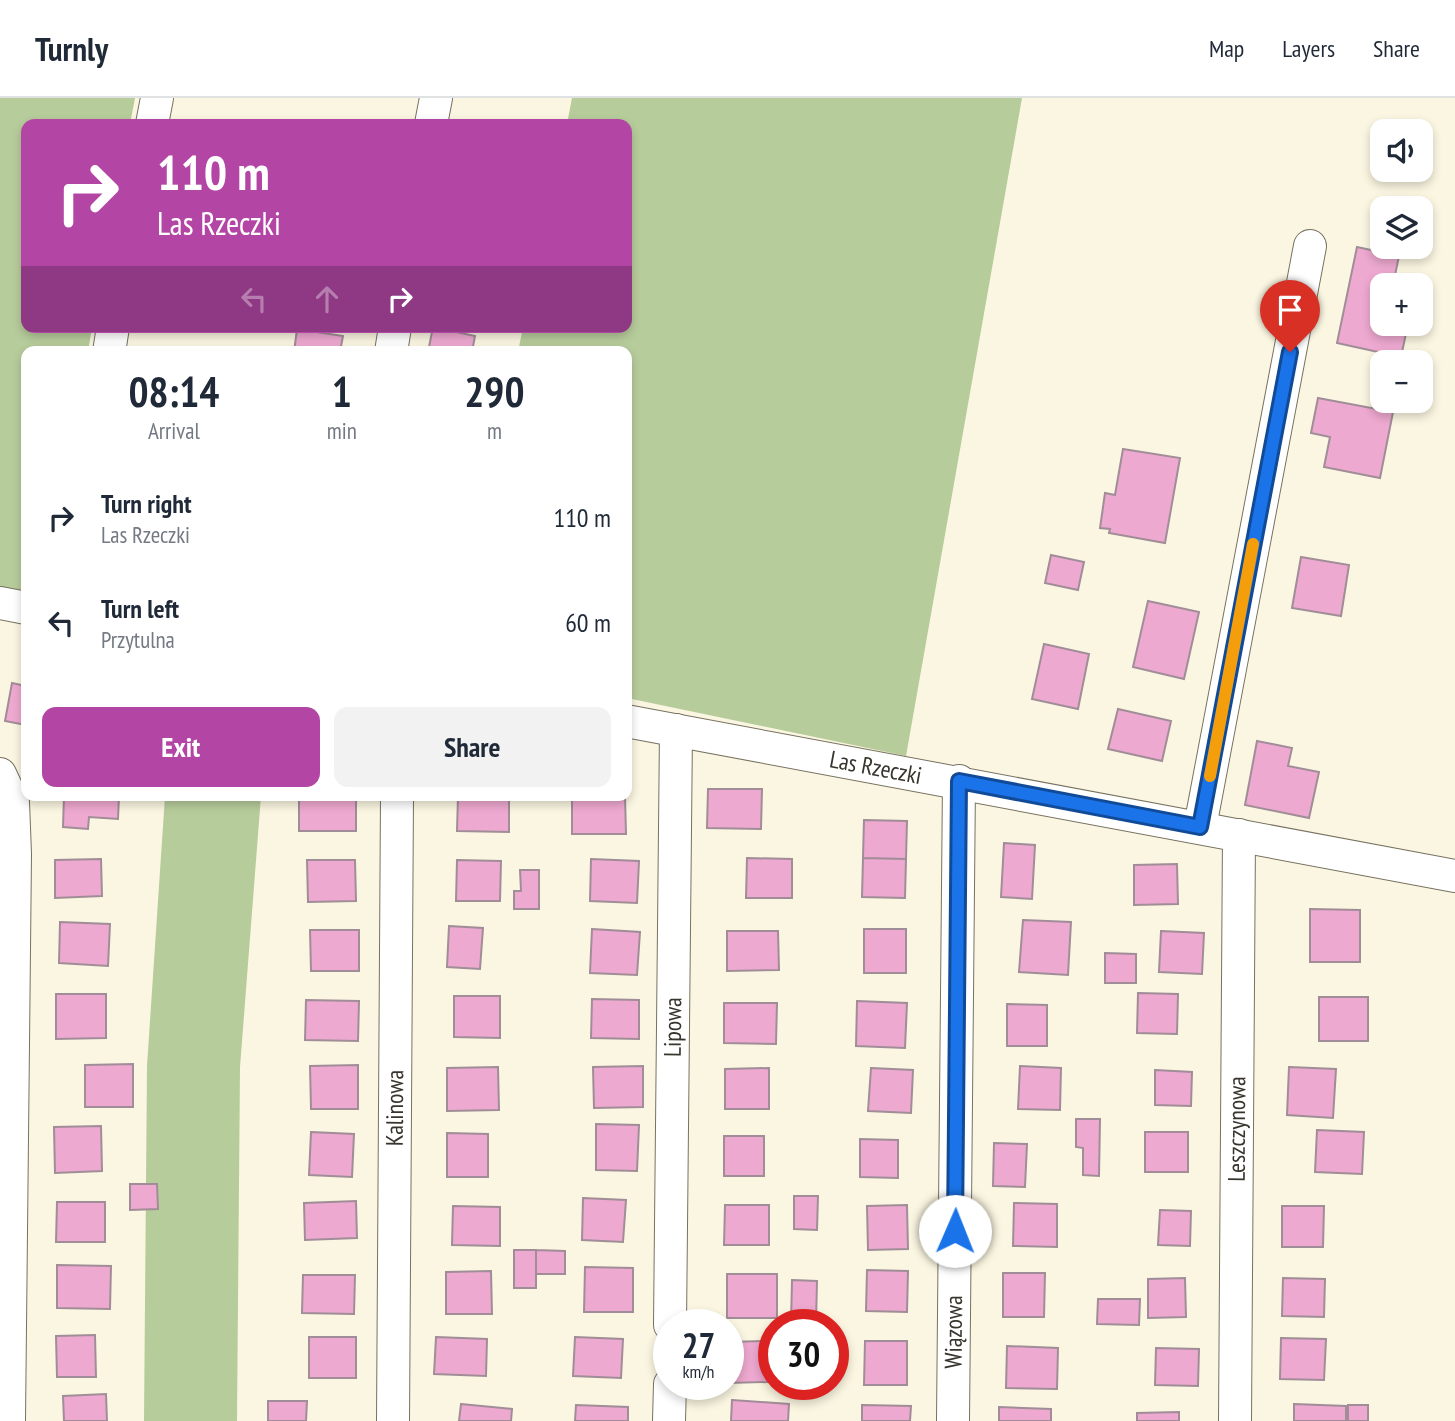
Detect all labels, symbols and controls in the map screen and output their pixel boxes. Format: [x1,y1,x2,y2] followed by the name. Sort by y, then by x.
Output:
[35,27,108,70] text: Turnly
[1209,33,1244,64] text: Map
[1282,33,1335,64] text: Layers
[1373,33,1420,64] text: Share
[1370,119,1433,413] map controls
[1370,119,1433,182] button: sound
[157,140,270,204] text: 110 m
[42,147,133,238] icon: right
[1370,196,1433,259] button: layers
[157,202,281,244] text: Las Rzeczki
[1370,273,1433,336] button: +
[235,280,273,318] icon: left
[308,280,346,318] icon: ahead
[381,280,419,318] icon: right
[1260,280,1320,352] pin
[1271,291,1309,329] icon: arrive
[1370,350,1433,413] button: −
[128,364,219,419] text: 08:14
[332,364,352,419] text: 1
[464,364,525,419] text: 290
[148,416,200,445] text: Arrival
[327,416,357,445] text: min
[487,416,502,445] text: m
[101,487,192,520] text: Turn right
[42,499,80,537] icon: right
[553,501,611,534] text: 110 m
[101,520,190,549] text: Las Rzeczki
[101,592,179,625] text: Turn left
[42,604,80,642] icon: left
[565,606,611,639] text: 60 m
[101,625,175,654] text: Przytulna
[42,707,320,787] button: Exit
[334,707,611,787] button: Share
[827,743,924,791] street label: Las Rzeczki
[657,997,688,1057] street label: Lipowa
[379,1070,410,1146] street label: Kalinowa
[1221,1076,1252,1182] street label: Leszczynowa
[918,1194,992,1268] position arrow
[937,1295,969,1369] street label: Wiązowa
[758,1309,849,1400] speed limit sign: 30
[682,1322,715,1368] text: 27
[683,1360,714,1383] text: km/h

